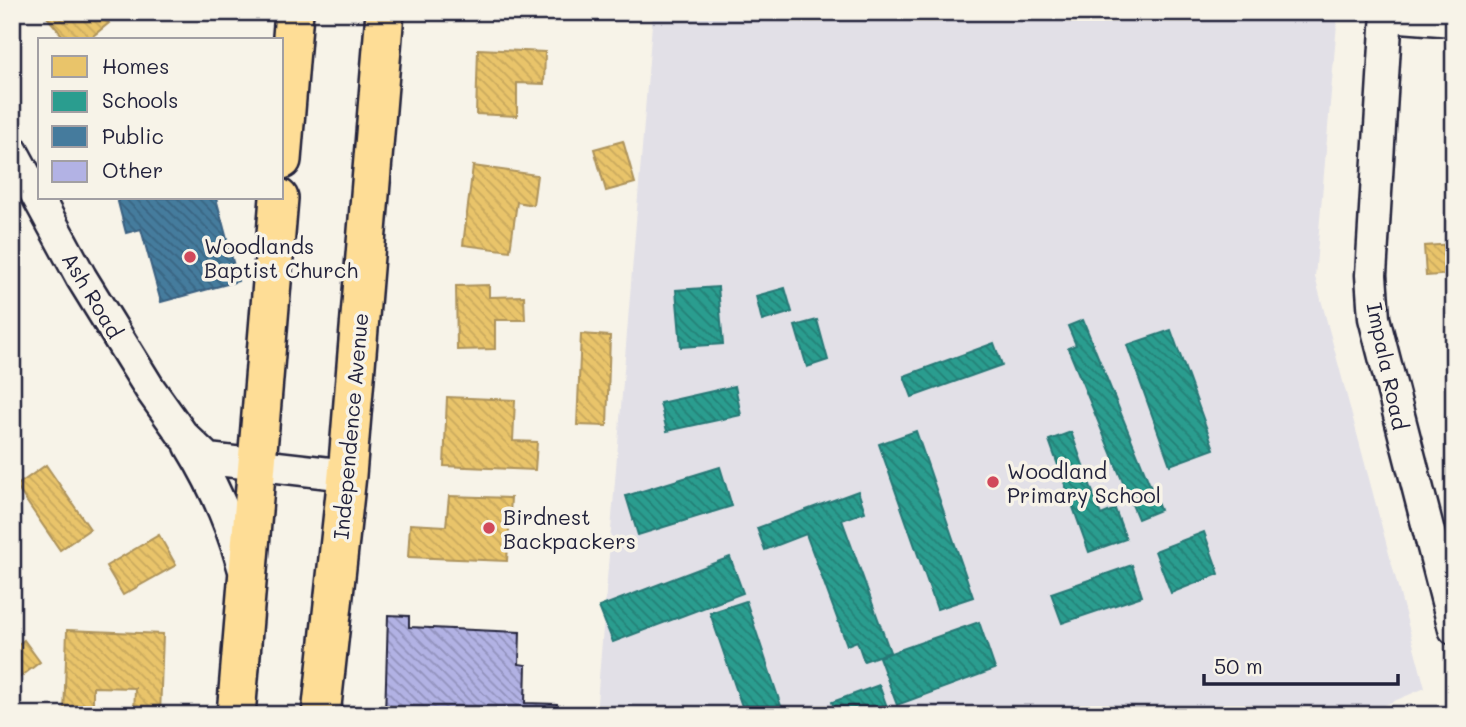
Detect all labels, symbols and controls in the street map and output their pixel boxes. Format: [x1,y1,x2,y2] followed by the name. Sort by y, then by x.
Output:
[38,38,284,200] legend
[102,52,169,79] text: Homes
[102,86,178,113] text: Schools
[102,122,164,149] text: Public
[102,156,163,183] text: Other
[204,232,358,283] place label: Woodlands Baptist Church
[57,247,129,343] street label: Ash Road
[182,249,198,265] marker: Woodlands Baptist Church
[1361,300,1415,432] street label: Impala Road
[327,312,373,540] street label: Independence Avenue
[1007,457,1161,508] place label: Woodland Primary School
[985,474,1001,490] marker: Woodland Primary School
[503,503,636,554] place label: Birdnest Backpackers
[481,520,497,536] marker: Birdnest Backpackers
[1204,643,1398,687] scale bar
[1214,652,1263,679] text: 50 m

